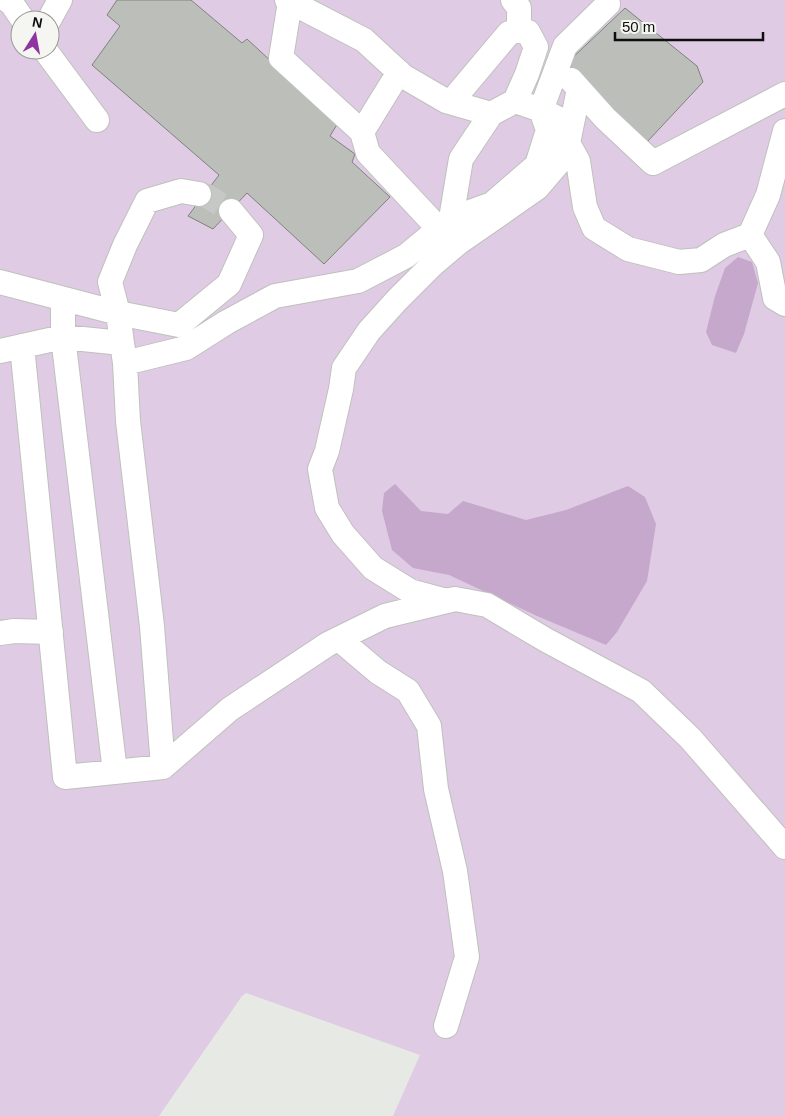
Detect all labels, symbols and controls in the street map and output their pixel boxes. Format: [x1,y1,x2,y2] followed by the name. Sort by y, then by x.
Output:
[10,10,60,60] north arrow
[615,10,762,42] scale bar
[31,13,44,31] text: N
[622,18,655,35] text: 50 m

